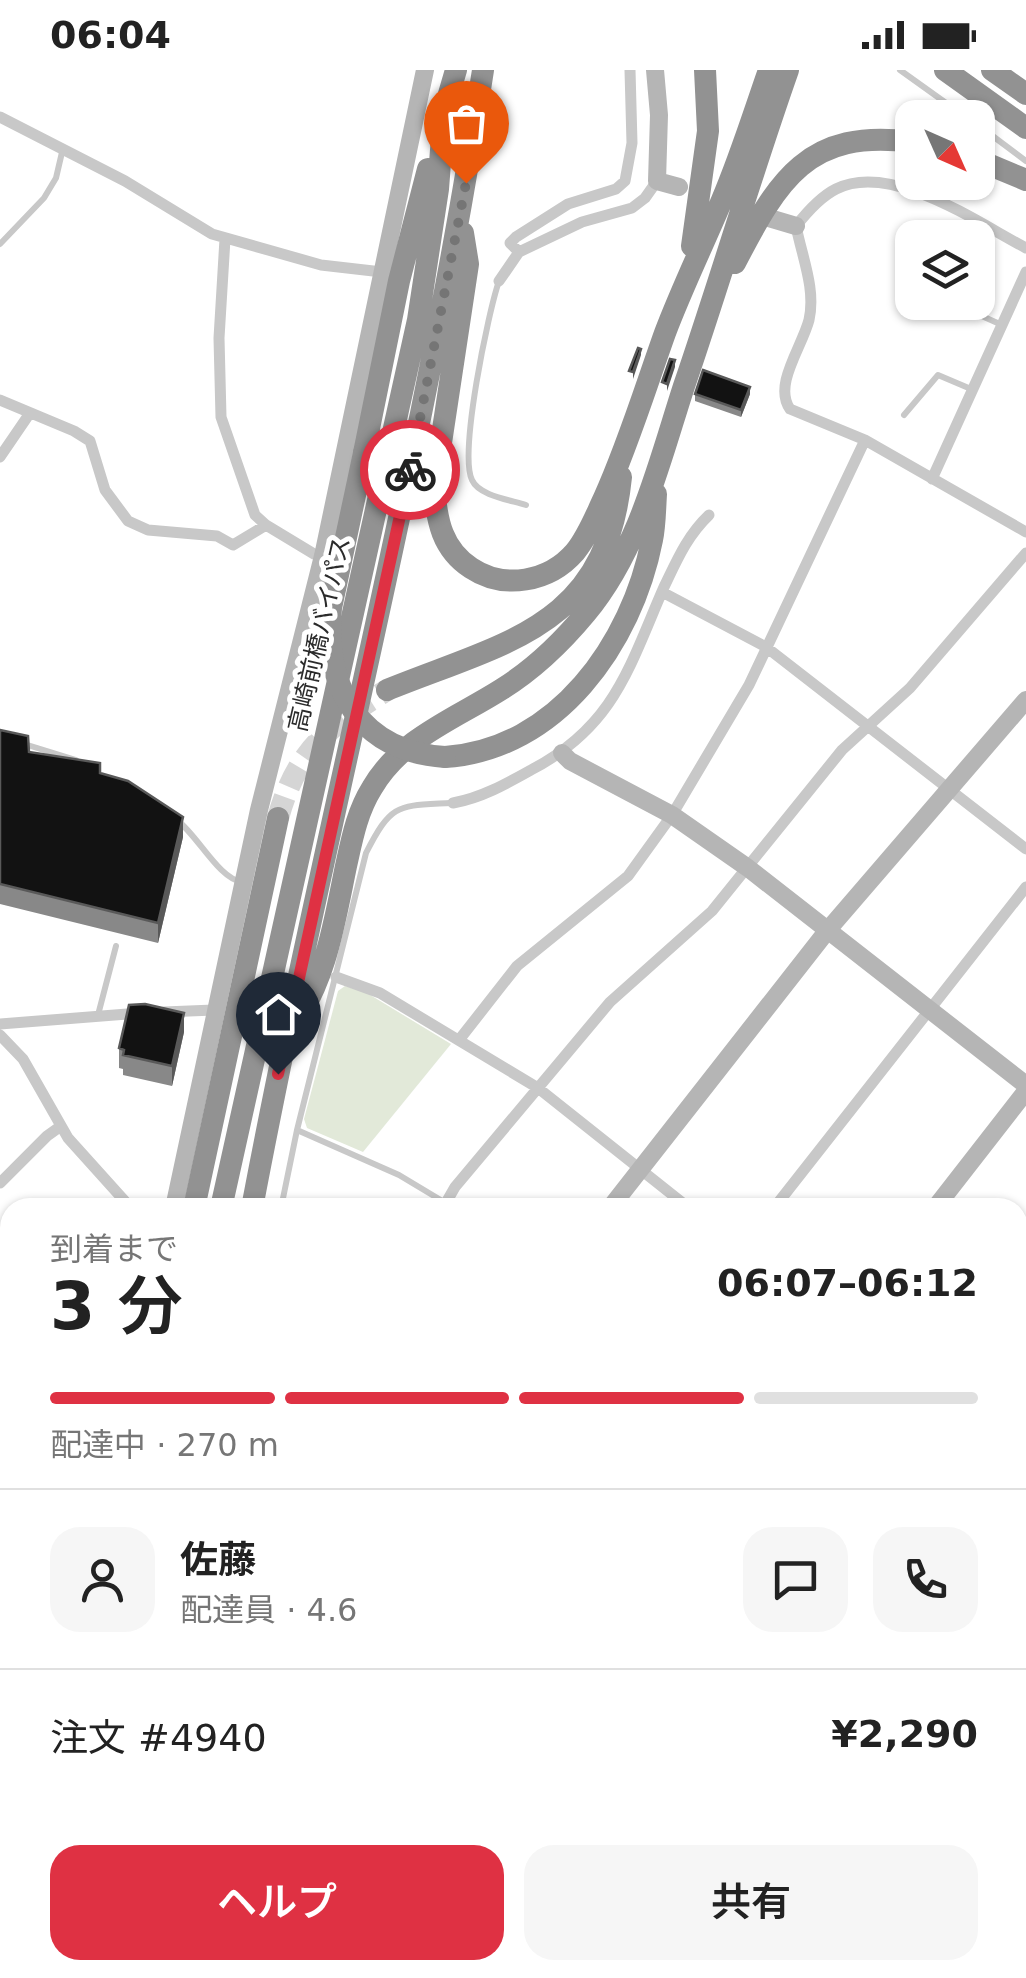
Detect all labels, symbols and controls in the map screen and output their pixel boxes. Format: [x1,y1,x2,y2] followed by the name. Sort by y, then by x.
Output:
[50,13,171,57] text: 06:04
[424,81,509,184] pin
[439,96,494,151] icon: bag
[895,100,995,200] north arrow
[895,100,995,320] map controls
[895,220,995,320] button: layers
[360,420,460,520] courier
[383,443,438,498] icon: bike
[283,534,356,735] street label: 高崎前橋バイパス
[236,972,321,1075] pin
[251,987,306,1042] icon: home
[50,1230,178,1268] text: 到着まで
[717,1261,978,1305] text: 06:07–06:12
[50,1269,183,1344] text: 3 分
[50,1426,279,1464] text: 配達中 · 270 m
[50,1527,155,1632] button: person
[743,1527,848,1632] button: chat
[873,1527,978,1632] button: phone
[180,1538,256,1582] text: 佐藤
[180,1591,357,1629] text: 配達員 · 4.6
[831,1712,978,1756] text: ¥2,290
[50,1716,267,1760] text: 注文 #4940
[50,1845,504,1960] button: ヘルプ
[524,1845,978,1960] button: 共有

